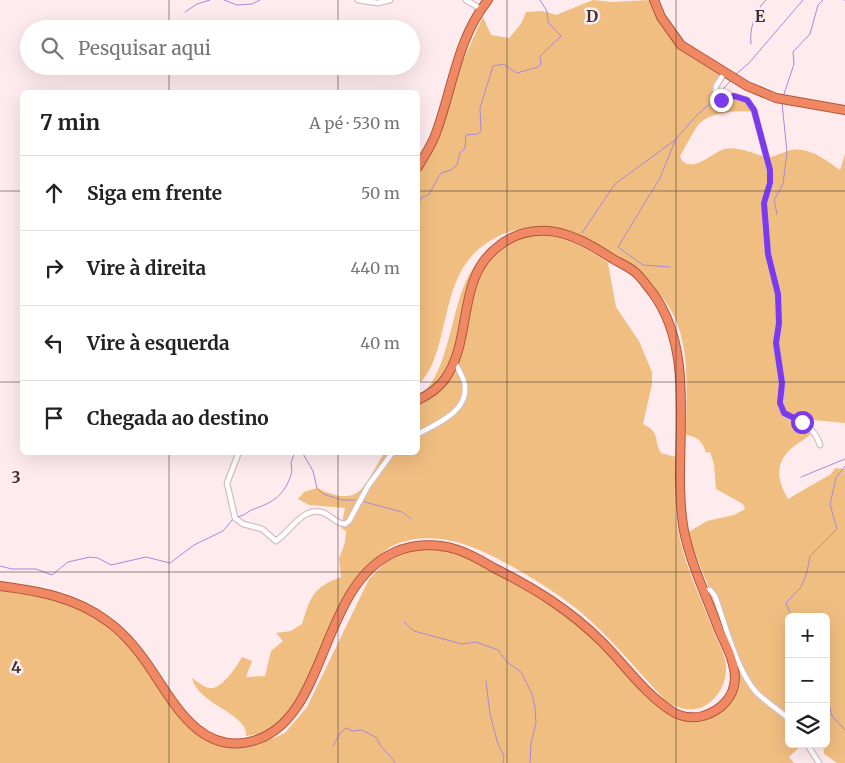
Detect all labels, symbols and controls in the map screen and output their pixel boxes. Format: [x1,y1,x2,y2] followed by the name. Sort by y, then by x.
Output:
[586,6,598,26] text: D
[755,6,766,26] text: E
[20,20,420,75] search box
[38,34,66,62] icon: search
[78,36,211,60] text: Pesquisar aqui
[710,89,733,112] route end
[40,109,100,136] text: 7 min
[309,113,400,133] text: A pé · 530 m
[40,179,68,207] icon: ahead
[87,181,222,205] text: Siga em frente
[361,183,400,203] text: 50 m
[40,254,68,282] icon: right
[87,256,206,280] text: Vire à direita
[350,258,400,278] text: 440 m
[40,329,68,357] icon: left
[87,331,230,355] text: Vire à esquerda
[360,333,400,353] text: 40 m
[40,404,68,432] icon: arrive
[87,406,269,430] text: Chegada ao destino
[791,411,814,434] route start
[11,467,21,487] text: 3
[785,613,830,748] map controls
[785,613,830,658] button: +
[11,657,21,677] text: 4
[785,658,830,703] button: −
[785,703,830,748] button: layers

